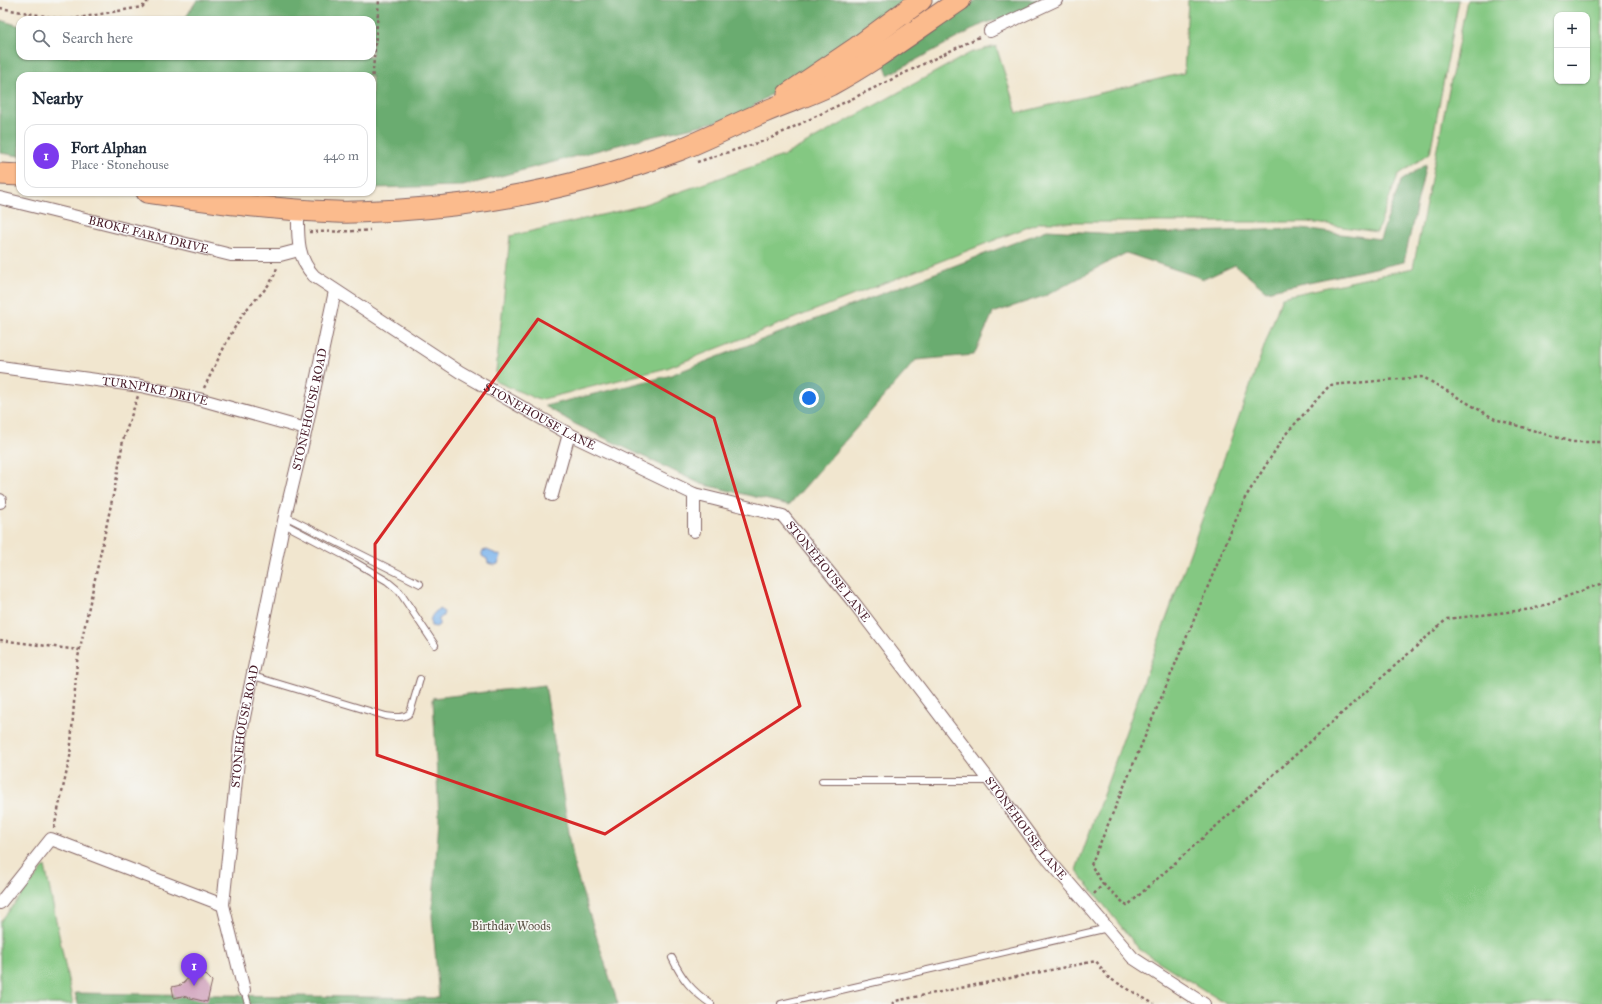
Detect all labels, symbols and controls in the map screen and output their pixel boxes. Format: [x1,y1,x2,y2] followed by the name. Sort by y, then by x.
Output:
[1554,12,1590,84] map controls
[1554,12,1590,48] button: +
[16,16,376,60] search box
[30,27,52,49] icon: search
[62,29,133,47] text: Search here
[1554,48,1590,84] button: −
[32,88,83,109] text: Nearby
[71,139,147,157] text: Fort Alphan
[43,148,49,164] text: 1
[323,148,359,164] text: 440 m
[71,157,169,173] text: Place · Stonehouse
[87,213,211,256] street label: BROKE FARM DRIVE
[289,347,330,472] street label: STONEHOUSE ROAD
[101,374,210,408] street label: TURNPIKE DRIVE
[481,380,598,453] street label: STONEHOUSE LANE
[799,388,819,408] your location
[783,518,873,625] street label: STONEHOUSE LANE
[228,664,261,789] street label: STONEHOUSE ROAD
[982,774,1070,883] street label: STONEHOUSE LANE
[471,919,551,933] park label: Birthday Woods
[181,953,207,986] pin: 1

